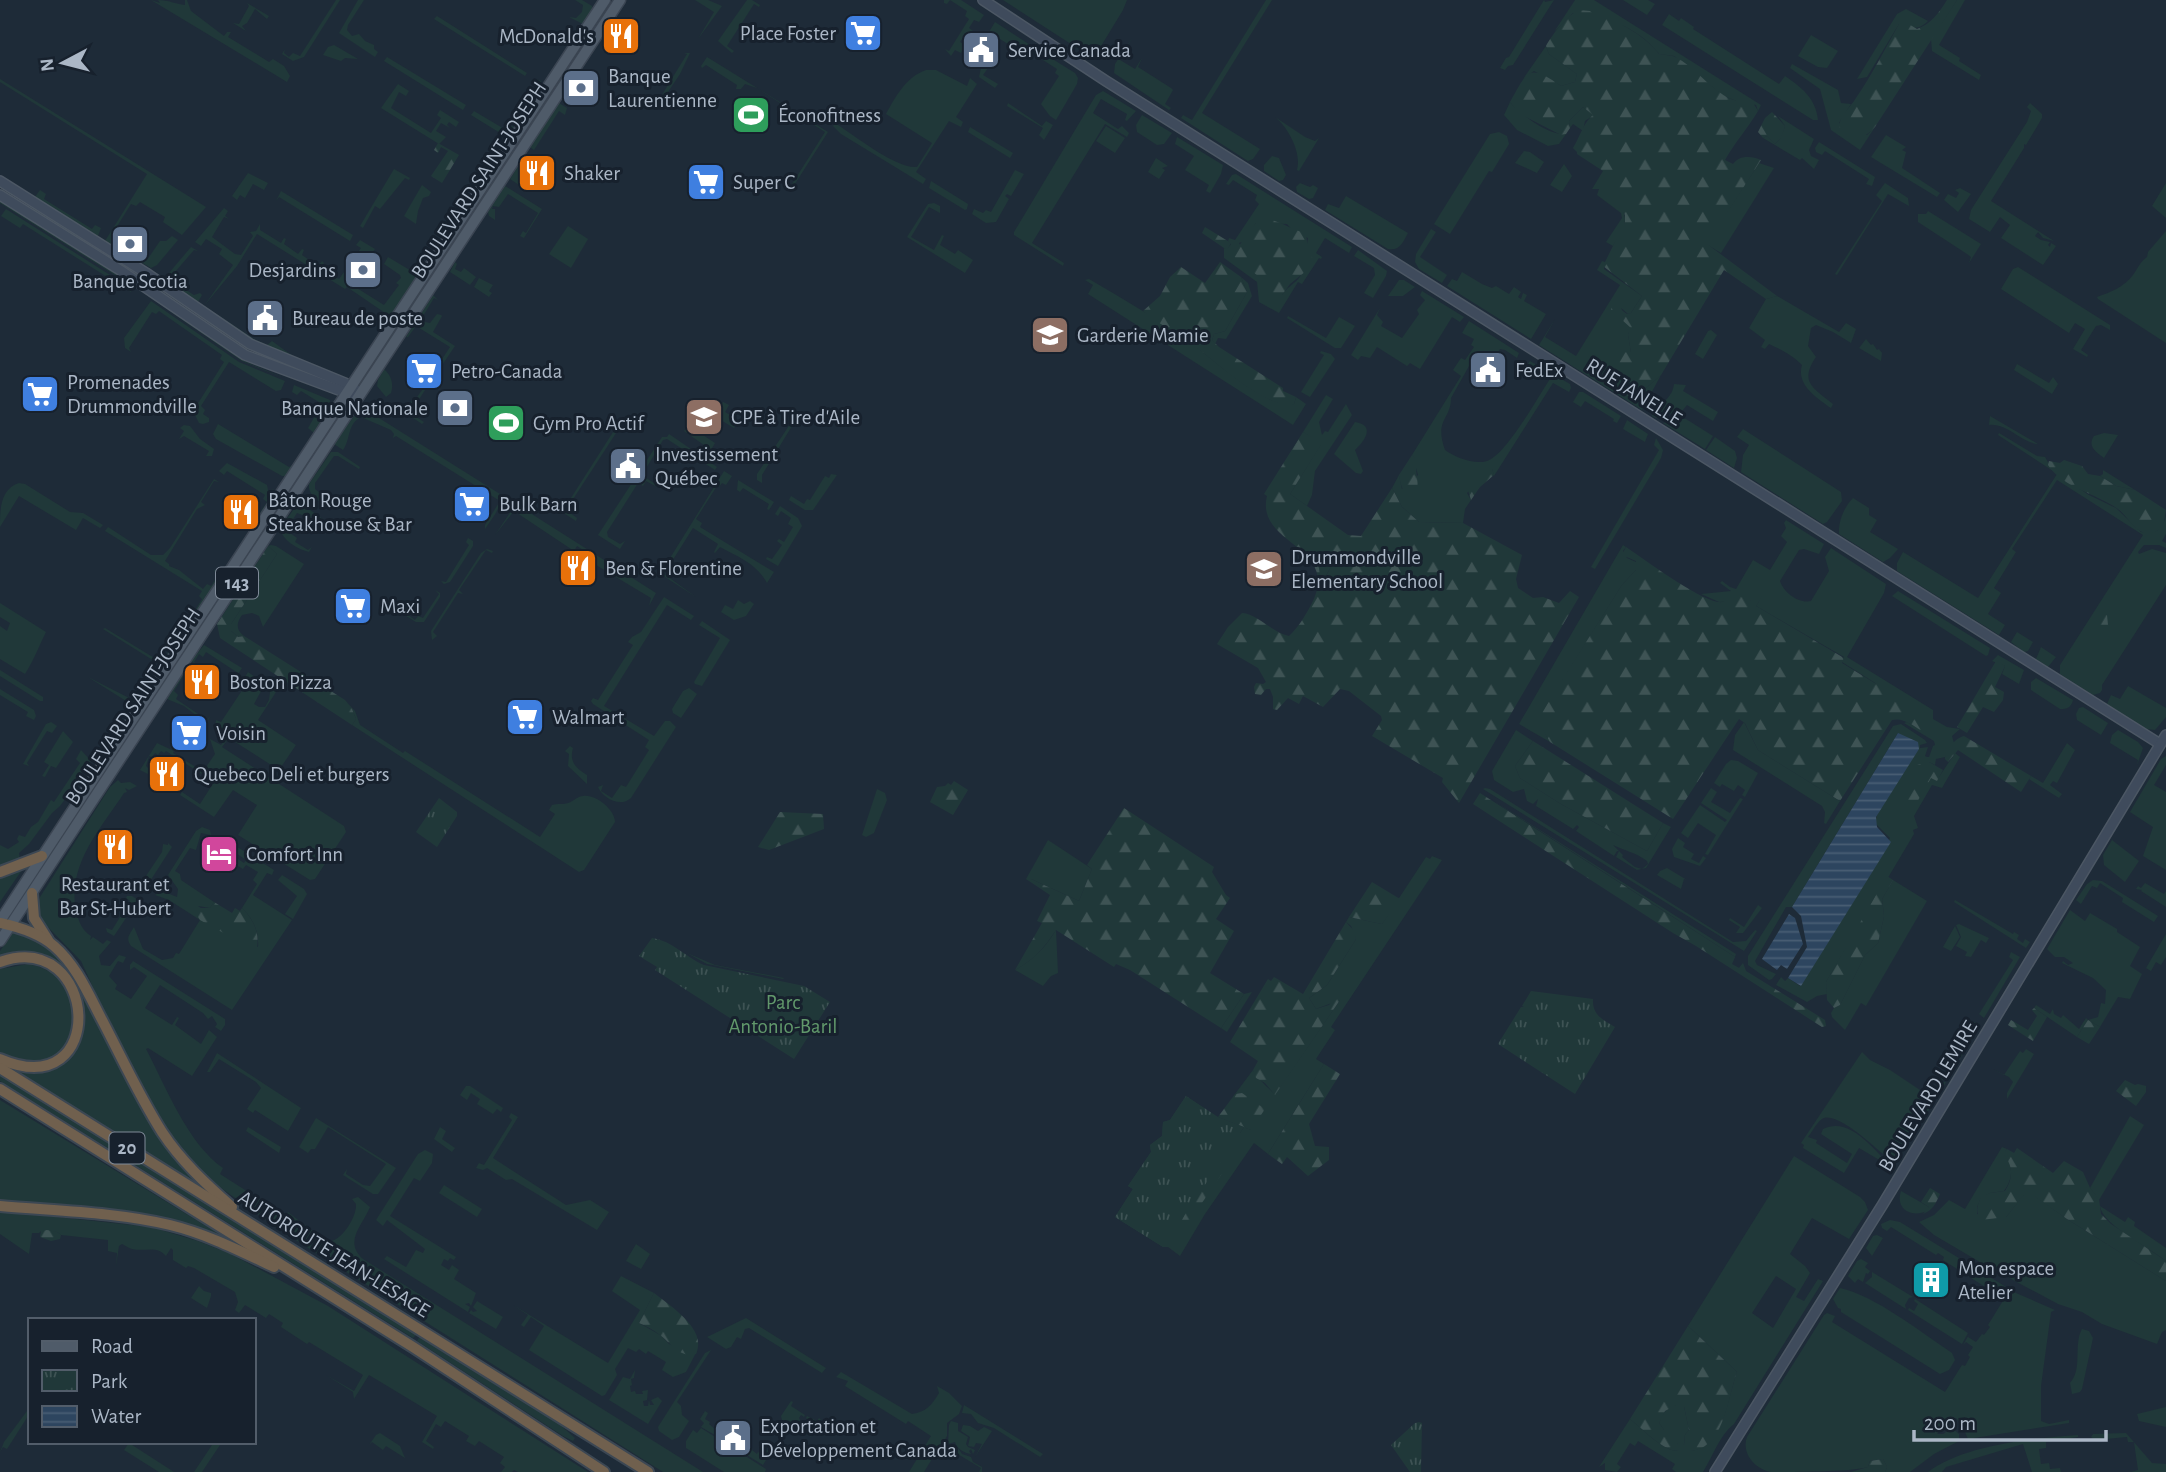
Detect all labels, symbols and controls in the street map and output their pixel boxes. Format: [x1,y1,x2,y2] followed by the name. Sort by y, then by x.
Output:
[842,12,884,54] supermarket icon: Place Foster
[600,15,642,57] restaurant icon: McDonald's
[740,23,836,44] place label: Place Foster
[499,26,594,47] place label: McDonald's
[28,28,98,98] north arrow
[960,29,1002,71] public building icon: Service Canada
[1008,40,1131,61] place label: Service Canada
[37,57,58,73] text: N
[608,66,717,111] place label: Banque Laurentienne
[560,67,602,109] bank icon: Banque Laurentienne
[408,78,550,282] street label: BOULEVARD SAINT-JOSEPH
[730,94,772,136] sports icon: Éconofitness
[778,103,881,126] place label: Éconofitness
[516,152,558,194] restaurant icon: Shaker
[685,161,727,203] supermarket icon: Super C
[564,163,620,184] place label: Shaker
[733,172,795,193] place label: Super C
[109,223,151,265] bank icon: Banque Scotia
[342,249,384,291] bank icon: Desjardins
[249,260,336,281] place label: Desjardins
[72,271,188,292] place label: Banque Scotia
[244,297,286,339] public building icon: Bureau de poste
[292,308,423,329] place label: Bureau de poste
[1029,314,1071,356] school or university icon: Garderie Mamie
[1077,325,1209,346] place label: Garderie Mamie
[1467,349,1509,391] public building icon: FedEx
[403,350,445,392] supermarket icon: Petro-Canada
[1582,354,1686,430] street label: RUE JANELLE
[1515,360,1563,381] place label: FedEx
[451,361,563,382] place label: Petro-Canada
[67,372,197,417] place label: Promenades Drummondville
[19,373,61,415] supermarket icon: Promenades Drummondville
[434,387,476,429] bank icon: Banque Nationale
[683,396,725,438] school or university icon: CPE à Tire d'Aile
[281,398,428,419] place label: Banque Nationale
[485,402,527,444] sports icon: Gym Pro Actif
[731,407,860,428] place label: CPE à Tire d'Aile
[533,413,645,434] place label: Gym Pro Actif
[655,444,778,489] place label: Investissement Québec
[607,445,649,487] public building icon: Investissement Québec
[451,483,493,525] supermarket icon: Bulk Barn
[268,490,412,535] place label: Bâton Rouge Steakhouse & Bar
[220,491,262,533] restaurant icon: Bâton Rouge Steakhouse & Bar
[499,494,578,515] place label: Bulk Barn
[557,547,599,589] restaurant icon: Ben & Florentine
[1291,547,1443,592] place label: Drummondville Elementary School
[1243,548,1285,590] school or university icon: Drummondville Elementary School
[605,558,742,579] place label: Ben & Florentine
[216,568,258,598] road number: 143
[332,585,374,627] supermarket icon: Maxi
[380,596,420,617] place label: Maxi
[62,604,204,808] street label: BOULEVARD SAINT-JOSEPH
[181,661,223,703] restaurant icon: Boston Pizza
[229,672,332,693] place label: Boston Pizza
[504,696,546,738] supermarket icon: Walmart
[552,707,625,728] place label: Walmart
[168,712,210,754] supermarket icon: Voisin
[216,723,266,744] place label: Voisin
[146,753,188,795] restaurant icon: Quebeco Deli et burgers
[194,764,390,785] place label: Quebeco Deli et burgers
[94,826,136,868] restaurant icon: Restaurant et Bar St-Hubert
[198,833,240,875] hotel icon: Comfort Inn
[246,844,343,865] place label: Comfort Inn
[59,874,171,919] place label: Restaurant et Bar St-Hubert
[728,992,838,1037] park label: Parc Antonio-Baril
[1875,1017,1981,1175] street label: BOULEVARD LEMIRE
[110,1132,144,1164] road number: 20
[235,1186,433,1322] street label: AUTOROUTE JEAN-LESAGE
[1958,1258,2054,1303] place label: Mon espace Atelier
[1910,1259,1952,1301] building icon: Mon espace Atelier
[28,1318,256,1444] legend
[91,1336,133,1357] text: Road
[91,1371,128,1392] text: Park
[1914,1398,2106,1442] scale bar
[91,1406,141,1427] text: Water
[1924,1413,1976,1434] text: 200 m
[760,1416,957,1461] place label: Exportation et Développement Canada
[712,1417,754,1459] public building icon: Exportation et Développement Canada

